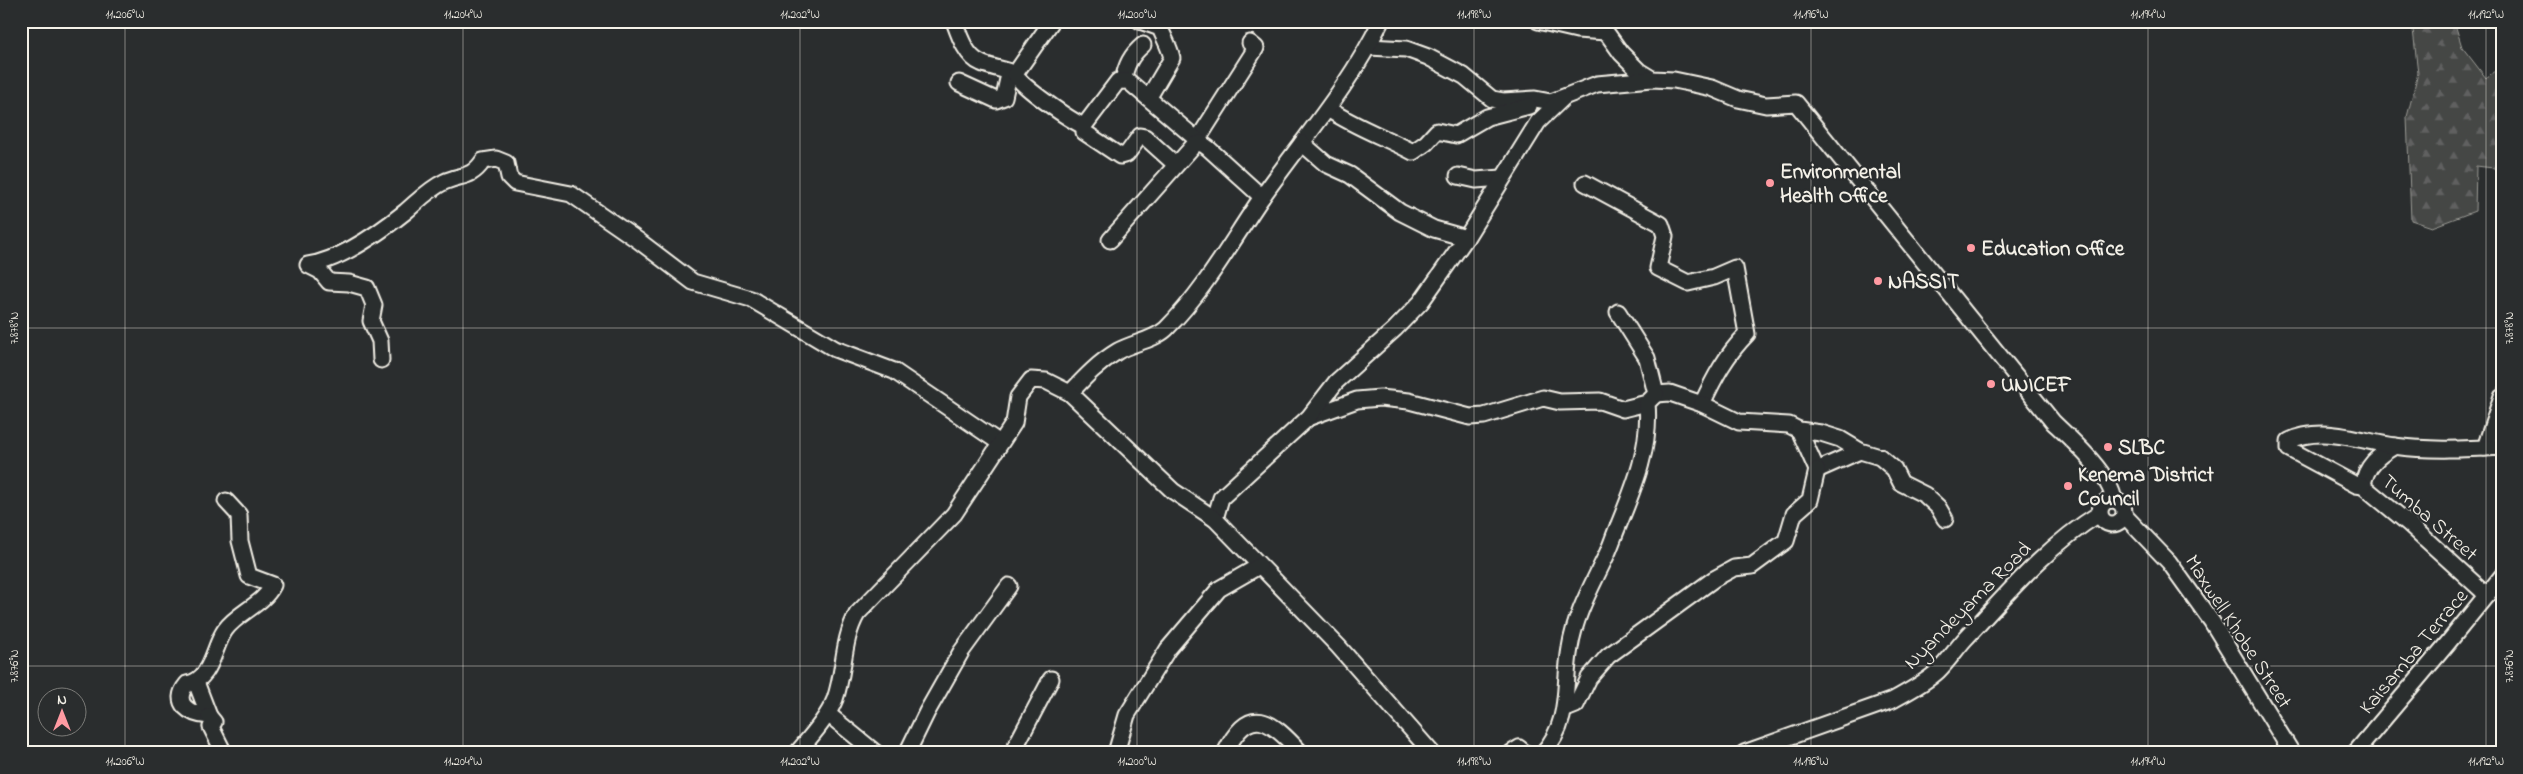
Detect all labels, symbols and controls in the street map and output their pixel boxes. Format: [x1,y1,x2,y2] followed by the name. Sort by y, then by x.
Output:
[105,6,145,24] text: 11.206°W
[444,6,482,24] text: 11.204°W
[780,6,820,24] text: 11.202°W
[1118,6,1156,24] text: 11.200°W
[1457,6,1491,24] text: 11.198°W
[1793,6,1829,24] text: 11.196°W
[2131,6,2165,24] text: 11.194°W
[2468,6,2504,24] text: 11.192°W
[1780,158,1901,212] place label: Environmental Health Office
[1764,177,1776,189] marker: Environmental Health Office
[1981,235,2125,265] place label: Education Office
[1965,242,1977,254] marker: Education Office
[1888,268,1959,298] place label: NASSIT
[1872,275,1884,287] marker: NASSIT
[6,312,24,344] text: 7.878°N
[2501,312,2519,344] text: 7.878°N
[2001,371,2072,401] place label: UNICEF
[1985,378,1997,390] marker: UNICEF
[2118,434,2165,464] place label: SLBC
[2102,441,2114,453] marker: SLBC
[2078,461,2215,515] place label: Kenema District Council
[2374,468,2484,569] street label: Tumba Street
[2062,480,2074,492] marker: Kenema District Council
[1898,535,2041,679] street label: Nyandeyama Road
[2176,549,2298,715] street label: Maxwell Khobe Street
[2353,583,2476,722] street label: Kaisamba Terrace
[6,649,24,683] text: 7.876°N
[2501,649,2519,683] text: 7.876°N
[38,686,88,736] north arrow
[57,690,67,711] text: N
[105,753,145,771] text: 11.206°W
[444,753,482,771] text: 11.204°W
[780,753,820,771] text: 11.202°W
[1118,753,1156,771] text: 11.200°W
[1457,753,1491,771] text: 11.198°W
[1793,753,1829,771] text: 11.196°W
[2131,753,2165,771] text: 11.194°W
[2468,753,2504,771] text: 11.192°W

